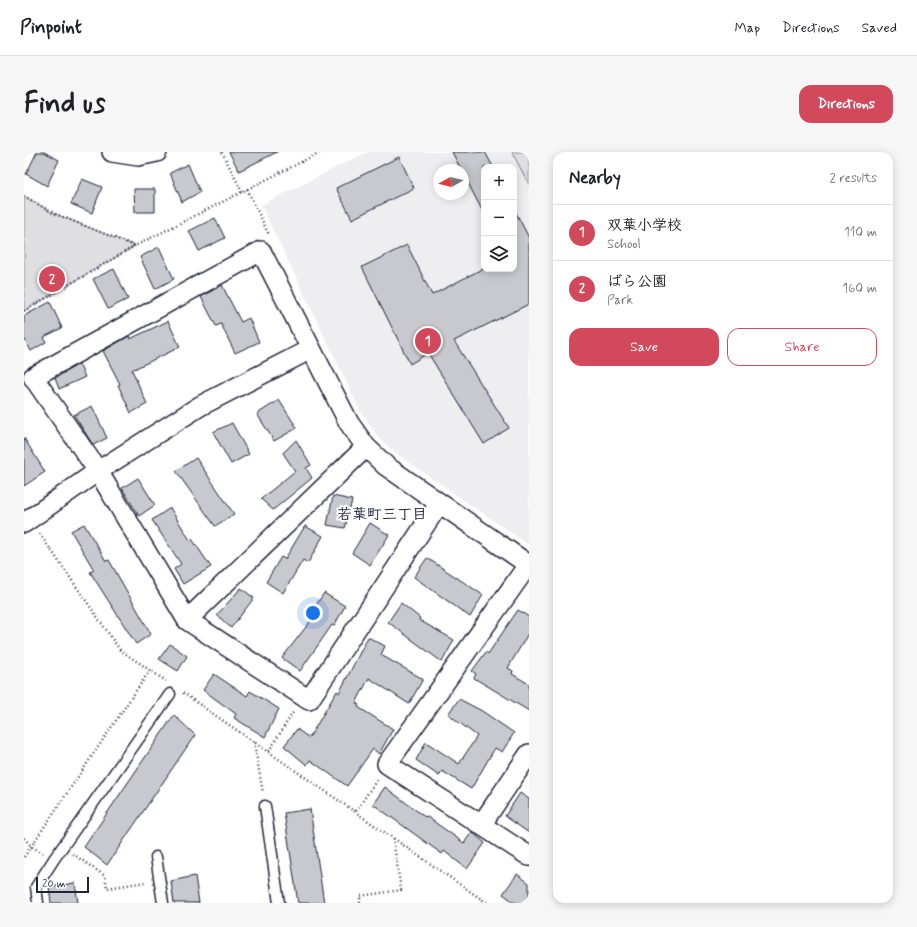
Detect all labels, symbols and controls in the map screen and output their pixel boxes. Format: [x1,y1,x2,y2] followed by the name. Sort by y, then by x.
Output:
[20,15,82,40] text: Pinpoint
[734,19,760,37] text: Map
[782,19,840,37] text: Directions
[862,19,897,37] text: Saved
[799,85,893,123] button: Directions
[24,86,105,123] text: Find us
[433,164,469,200] north arrow
[481,164,517,272] map controls
[481,164,517,200] button: +
[569,167,621,189] text: Nearby
[830,170,877,187] text: 2 results
[481,200,517,236] button: −
[607,216,682,236] text: 双葉小学校
[579,224,585,241] text: 1
[844,224,877,241] text: 110 m
[481,236,517,272] button: layers
[607,236,641,253] text: School
[39,264,65,294] pin: 2
[607,272,667,292] text: ばら公園
[579,280,585,297] text: 2
[842,280,877,297] text: 160 m
[607,292,633,309] text: Park
[415,326,441,356] pin: 1
[569,328,719,366] button: Save
[727,328,877,366] button: Share
[337,505,427,525] district label: 若葉町三丁目
[303,603,323,623] your location
[36,875,89,894] scale bar
[42,877,65,891] text: 20 m

